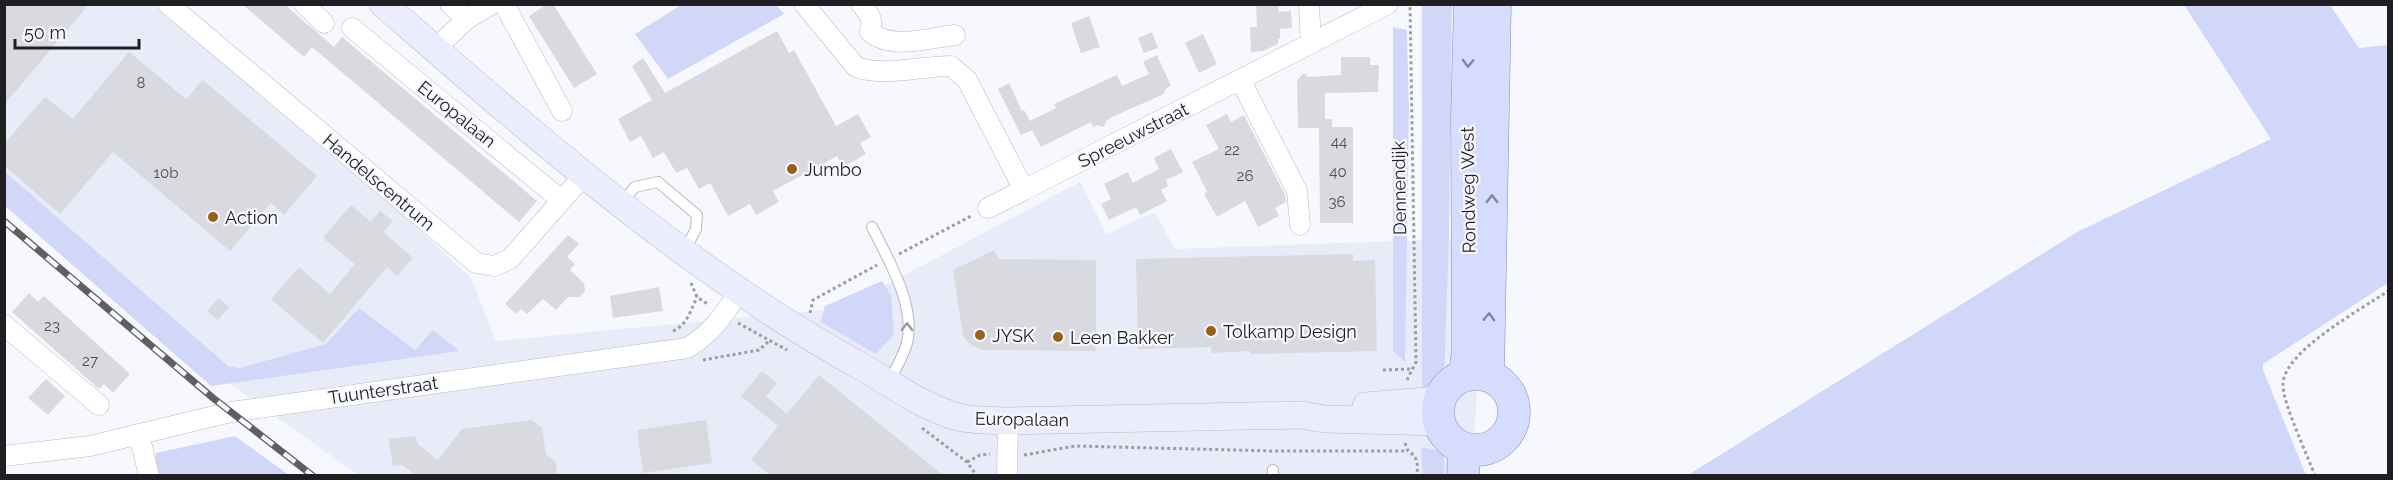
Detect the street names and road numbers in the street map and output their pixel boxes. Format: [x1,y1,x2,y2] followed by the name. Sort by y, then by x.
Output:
[414,76,500,152] street label: Europalaan
[1074,98,1192,172] street label: Spreeuwstraat
[1456,126,1480,254] street label: Rondweg West
[319,129,439,235] street label: Handelscentrum
[1388,140,1410,235] street label: Dennendijk
[327,372,439,408] street label: Tuunterstraat
[975,408,1069,430] street label: Europalaan

